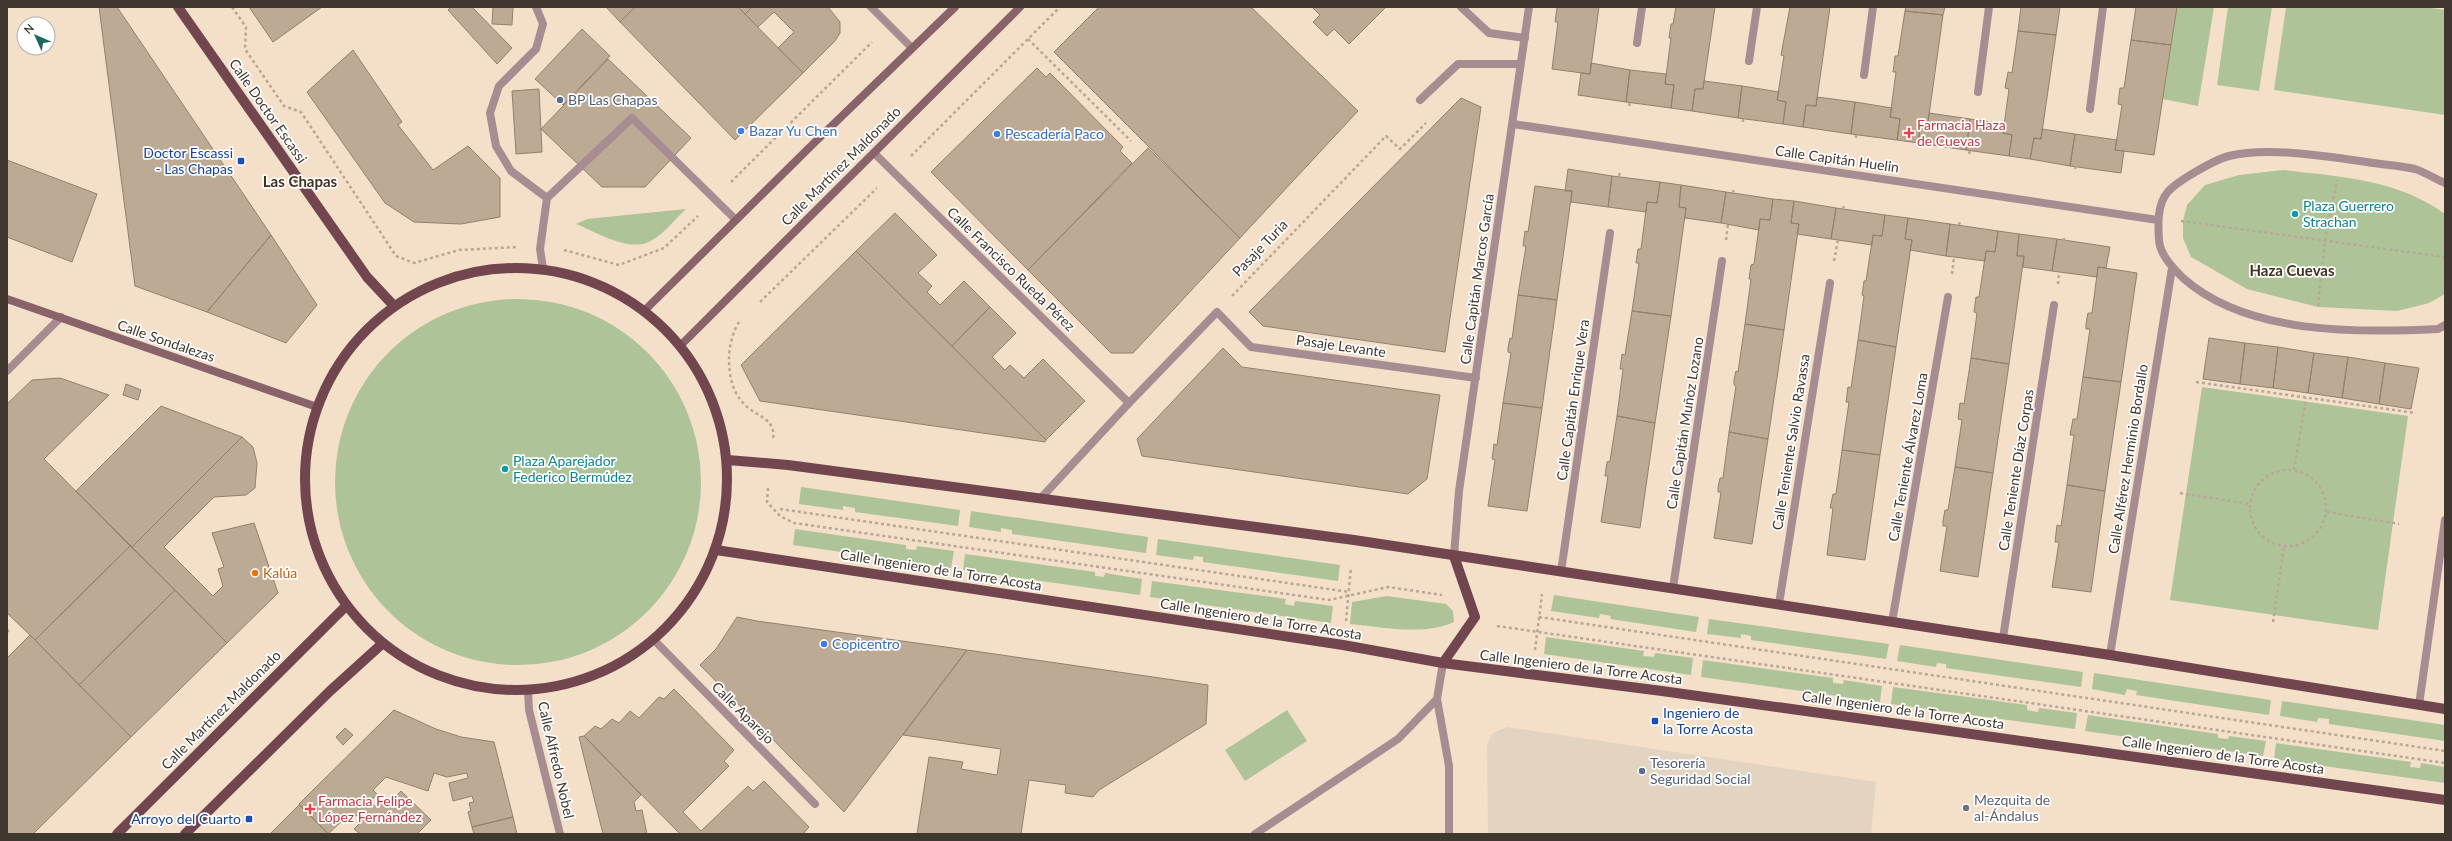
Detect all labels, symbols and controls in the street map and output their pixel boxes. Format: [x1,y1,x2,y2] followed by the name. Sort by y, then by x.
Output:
[16,16,56,56] north arrow
[21,21,36,36] text: N
[226,55,311,166] street label: Calle Doctor Escassi
[568,91,657,108] place label: BP Las Chapas
[555,95,565,105] marker: BP Las Chapas
[777,102,904,229] street label: Calle Martínez Maldonado
[1917,116,2006,149] place label: Farmacia Haza de Cuevas
[749,122,837,139] place label: Bazar Yu Chen
[1005,125,1104,142] place label: Pescadería Paco
[736,126,746,136] marker: Bazar Yu Chen
[1904,128,1914,138] marker: Farmacia Haza de Cuevas
[992,129,1002,139] marker: Pescadería Paco
[1774,141,1900,176] street label: Calle Capitán Huelin
[143,144,233,177] place label: Doctor Escassi - Las Chapas
[236,156,246,166] marker: Doctor Escassi - Las Chapas
[263,172,338,190] district label: Las Chapas
[1456,192,1497,365] street label: Calle Capitán Marcos García
[2303,197,2394,230] place label: Plaza Guerrero Strachan
[944,203,1079,334] street label: Calle Francisco Rueda Pérez
[2290,209,2300,219] marker: Plaza Guerrero Strachan
[1228,216,1291,279] street label: Pasaje Turia
[2249,261,2335,279] district label: Haza Cuevas
[115,316,217,365] street label: Calle Sondalezas
[1553,318,1592,482] street label: Calle Capitán Enrique Vera
[1295,331,1387,360] street label: Pasaje Levante
[1662,335,1707,510] street label: Calle Capitán Muñoz Lozano
[1768,353,1813,531] street label: Calle Teniente Salvio Ravassa
[2104,363,2151,555] street label: Calle Alférez Herminio Bordallo
[1884,371,1931,543] street label: Calle Teniente Álvarez Loma
[1994,388,2037,552] street label: Calle Teniente Díaz Corpas
[513,452,632,485] place label: Plaza Aparejador Federico Bermúdez
[500,464,510,474] marker: Plaza Aparejador Federico Bermúdez
[839,545,1043,594] street label: Calle Ingeniero de la Torre Acosta
[263,564,297,581] place label: Kalúa
[250,568,260,578] marker: Kalúa
[1159,594,1363,643] street label: Calle Ingeniero de la Torre Acosta
[832,635,900,652] place label: Copicentro
[819,639,829,649] marker: Copicentro
[157,646,284,773] street label: Calle Martínez Maldonado
[1479,646,1683,687] street label: Calle Ingeniero de la Torre Acosta
[709,678,778,747] street label: Calle Aparejo
[1801,687,2005,732] street label: Calle Ingeniero de la Torre Acosta
[535,700,578,820] street label: Calle Alfredo Nobel
[1663,704,1753,737] place label: Ingeniero de la Torre Acosta
[1650,716,1660,726] marker: Ingeniero de la Torre Acosta
[2121,732,2325,777] street label: Calle Ingeniero de la Torre Acosta
[1650,754,1751,787] place label: Tesorería Seguridad Social
[1637,766,1647,776] marker: Tesorería Seguridad Social
[1974,791,2050,824] place label: Mezquita de al-Ándalus
[318,792,422,825] place label: Farmacia Felipe López Fernández
[1961,803,1971,813] marker: Mezquita de al-Ándalus
[305,804,315,814] marker: Farmacia Felipe López Fernández
[131,810,241,827] place label: Arroyo del Cuarto
[244,814,254,824] marker: Arroyo del Cuarto

